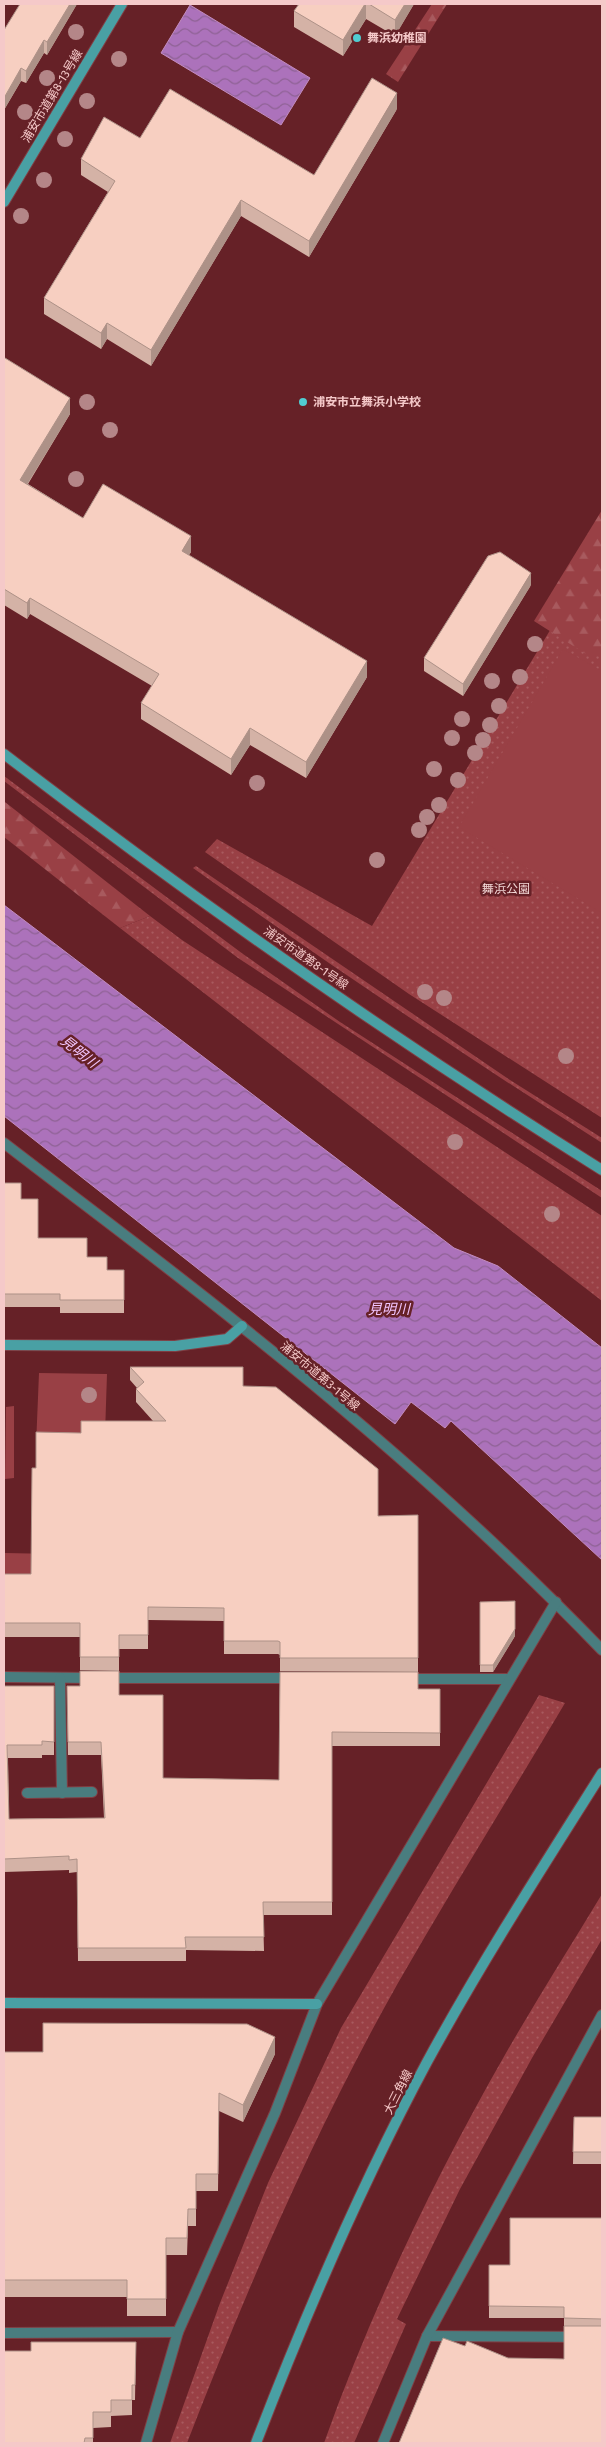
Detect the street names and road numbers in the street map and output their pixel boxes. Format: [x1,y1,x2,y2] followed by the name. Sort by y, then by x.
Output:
[19,47,85,145] street label: 浦安市道第8-13号線
[261,924,351,992] street label: 浦安市道第8-1号線
[278,1339,362,1413] street label: 浦安市道第3-1号線
[381,2067,415,2117] street label: 大三角線

